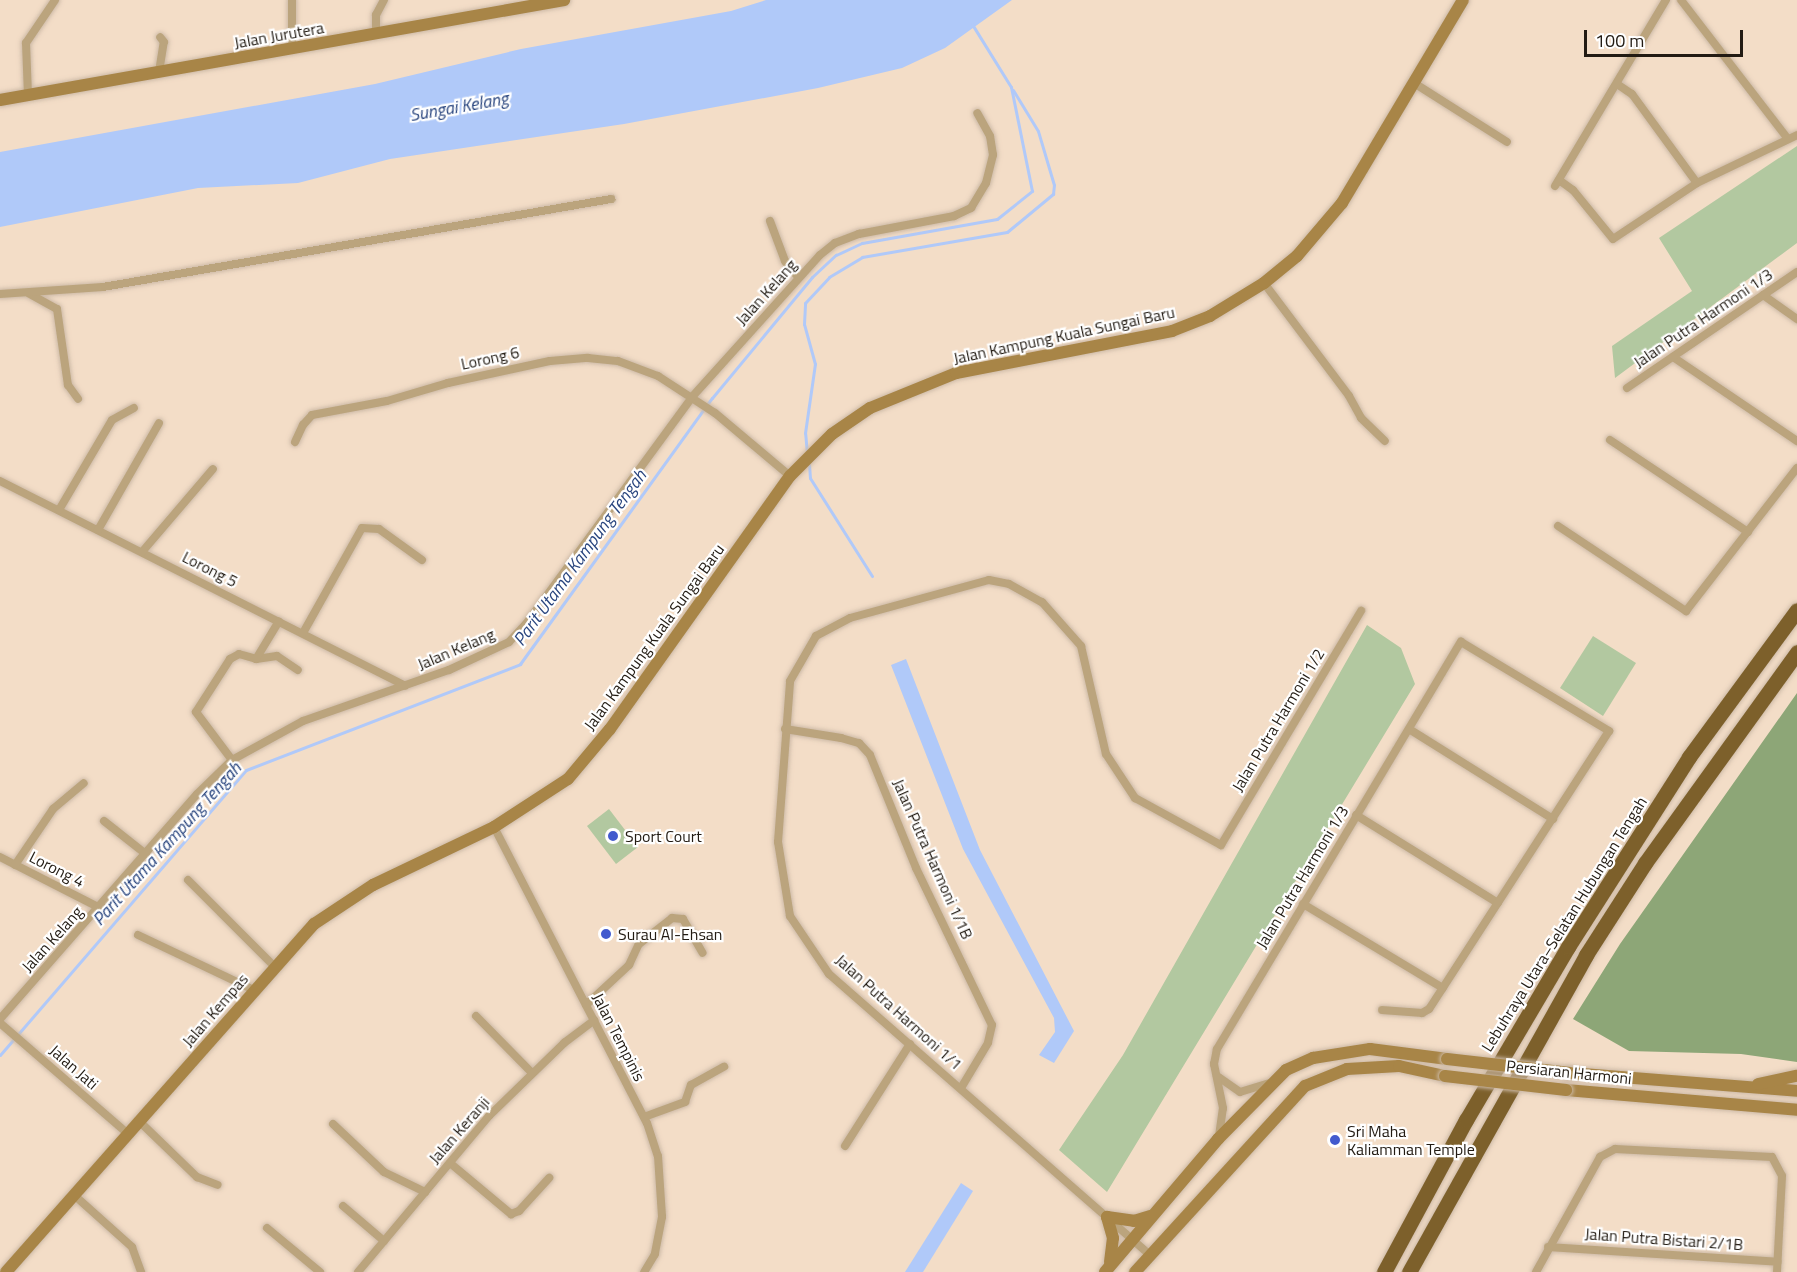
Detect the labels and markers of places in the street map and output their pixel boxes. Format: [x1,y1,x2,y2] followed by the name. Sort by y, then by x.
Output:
[625,826,702,846] place label: Sport Court
[606,829,620,843] marker: Sport Court
[618,924,722,944] place label: Surau Al-Ehsan
[599,927,613,941] marker: Surau Al-Ehsan
[1347,1121,1475,1159] place label: Sri Maha Kaliamman Temple
[1328,1133,1342,1147] marker: Sri Maha Kaliamman Temple

